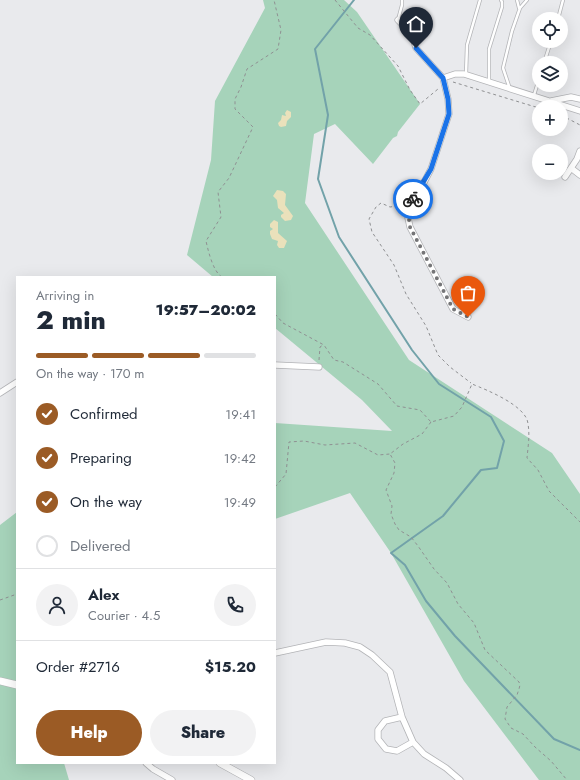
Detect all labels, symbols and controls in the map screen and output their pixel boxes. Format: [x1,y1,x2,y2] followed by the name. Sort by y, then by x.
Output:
[399,7.0,433,48] pin
[532,12,568,180] map controls
[532,12,568,48] button: locate
[405,13,427,35] icon: home
[532,56,568,92] button: layers
[532,100,568,136] button: +
[532,144,568,180] button: −
[393,179,433,219] courier
[402,188,424,210] icon: bike
[451,276,485,317] pin
[457,282,479,304] icon: bag
[36,286,94,305] text: Arriving in
[156,299,256,321] text: 19:57–20:02
[36,301,106,339] text: 2 min
[36,364,145,383] text: On the way · 170 m
[36,403,58,425] icon: check
[70,403,138,425] text: Confirmed
[225,405,256,424] text: 19:41
[36,447,58,469] icon: check
[70,447,132,469] text: Preparing
[224,449,256,468] text: 19:42
[36,491,58,513] icon: check
[70,491,142,513] text: On the way
[224,493,256,512] text: 19:49
[70,535,131,557] text: Delivered
[36,584,78,626] button: person
[88,584,119,606] text: Alex
[214,584,256,626] button: phone
[88,606,160,625] text: Courier · 4.5
[36,656,120,678] text: Order #2716
[205,656,256,678] text: $15.20
[36,710,142,756] button: Help
[150,710,256,756] button: Share

